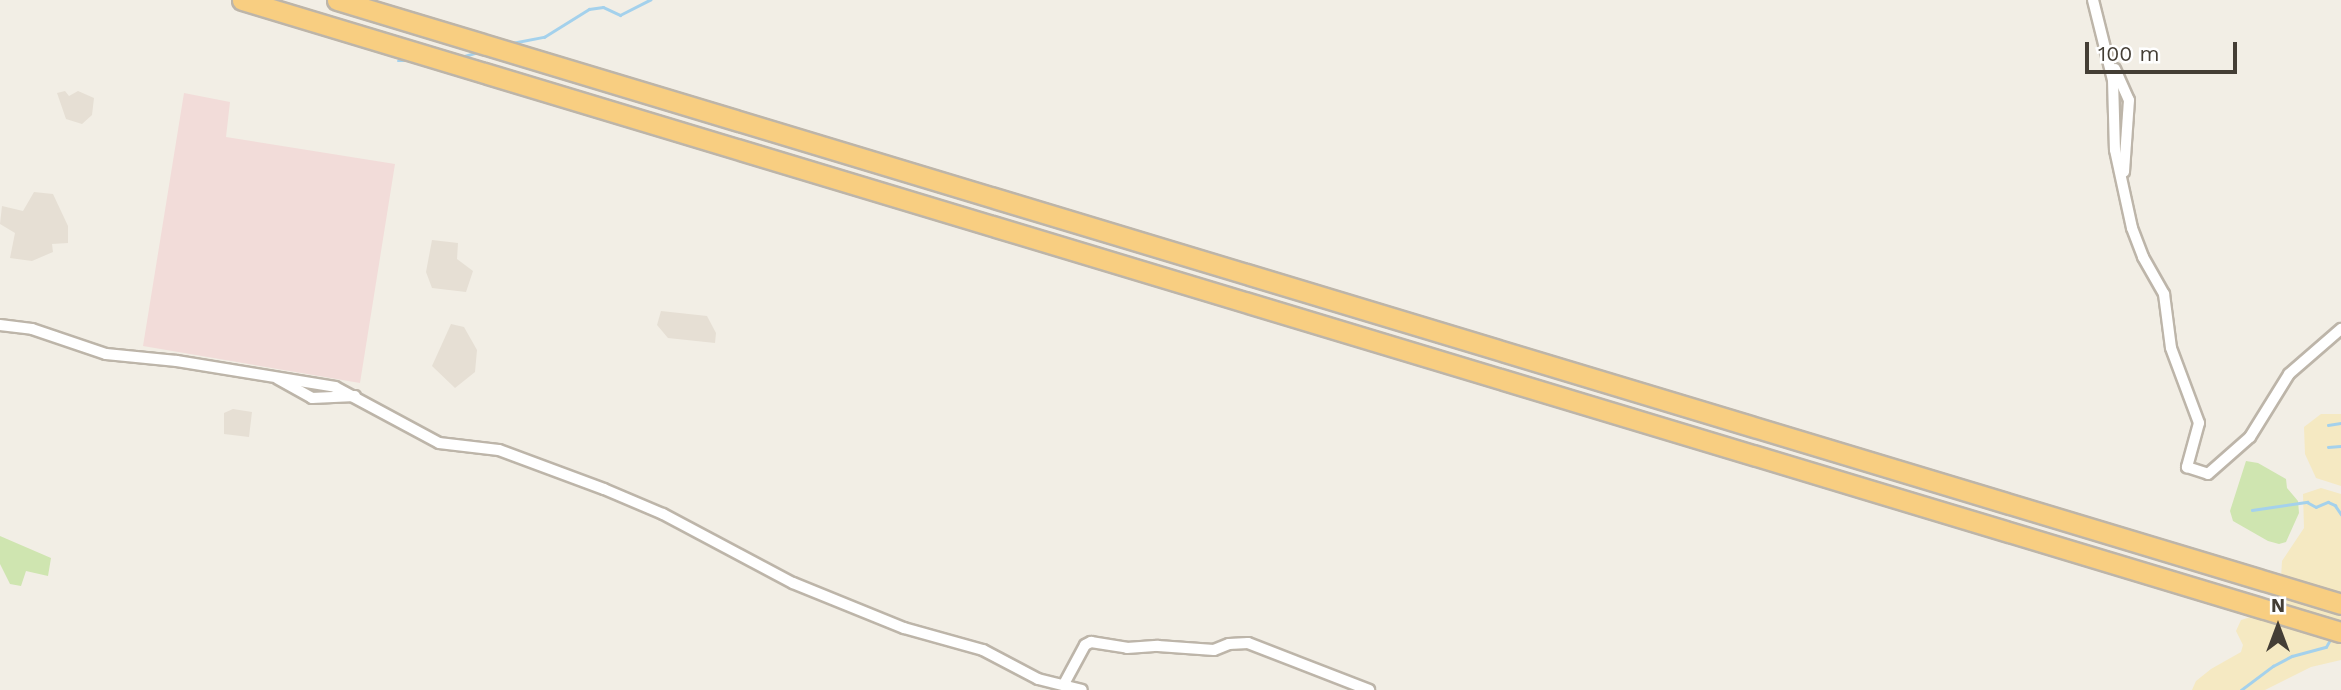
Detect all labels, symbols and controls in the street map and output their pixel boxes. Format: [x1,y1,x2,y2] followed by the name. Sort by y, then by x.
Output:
[2089,28,2241,72] scale bar
[2098,41,2160,66] text: 100 m
[2243,592,2313,662] north arrow
[2271,594,2285,617] text: N

